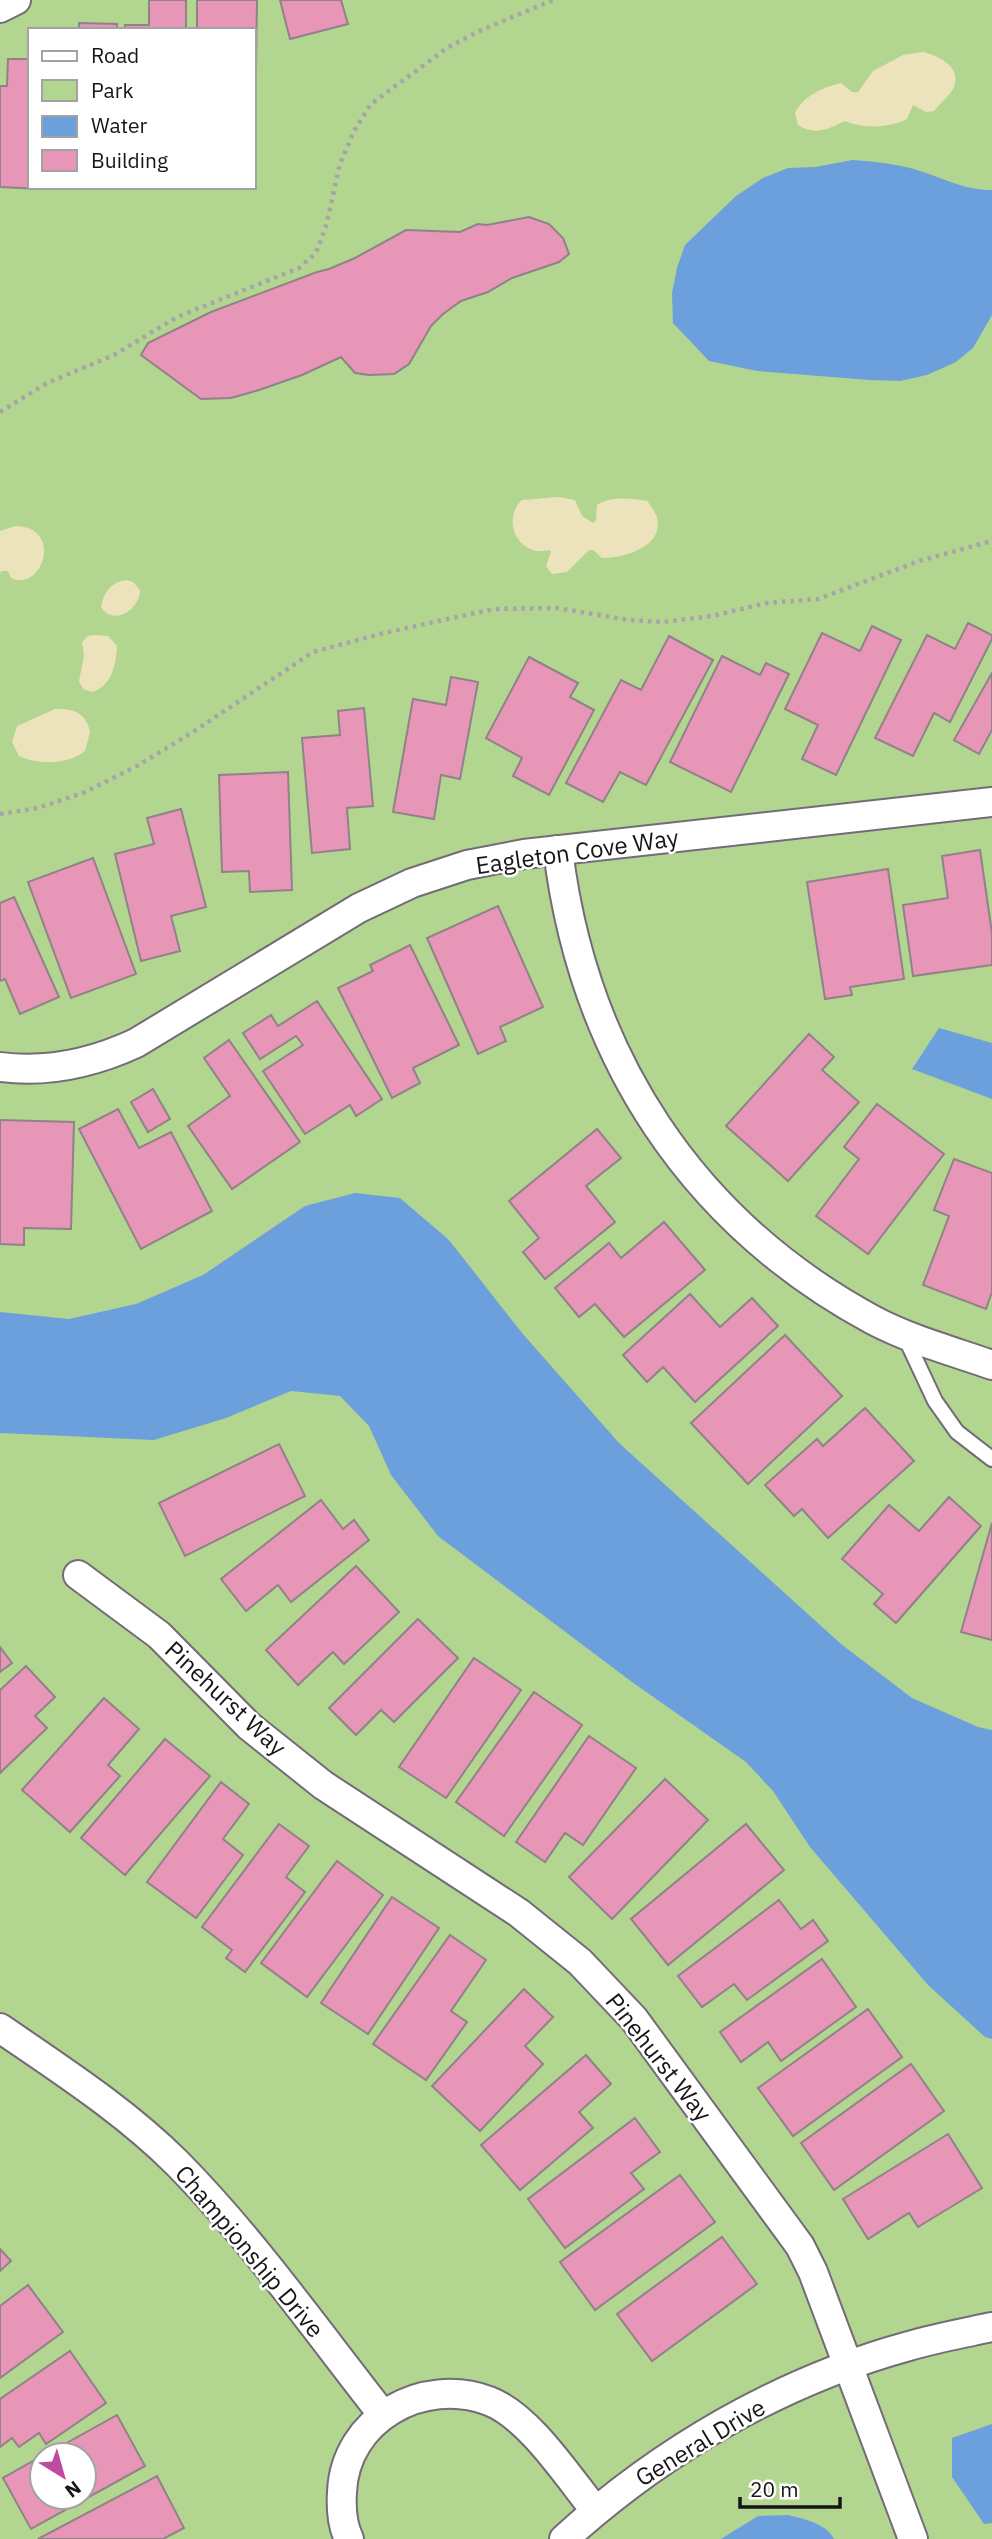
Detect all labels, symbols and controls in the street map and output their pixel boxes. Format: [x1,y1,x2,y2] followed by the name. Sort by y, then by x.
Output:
[28,28,256,189] legend
[91,41,139,69] text: Road
[91,76,134,104] text: Park
[91,111,148,139] text: Water
[91,146,168,174] text: Building
[473,821,681,881] street label: Eagleton Cove Way
[158,1633,294,1763] street label: Pinehurst Way
[599,1986,719,2128] street label: Pinehurst Way
[168,2158,332,2344] street label: Championship Drive
[629,2391,771,2493] street label: General Drive
[28,2441,98,2511] north arrow
[740,2466,840,2510] scale bar
[750,2475,799,2503] text: 20 m
[61,2476,86,2503] text: N

